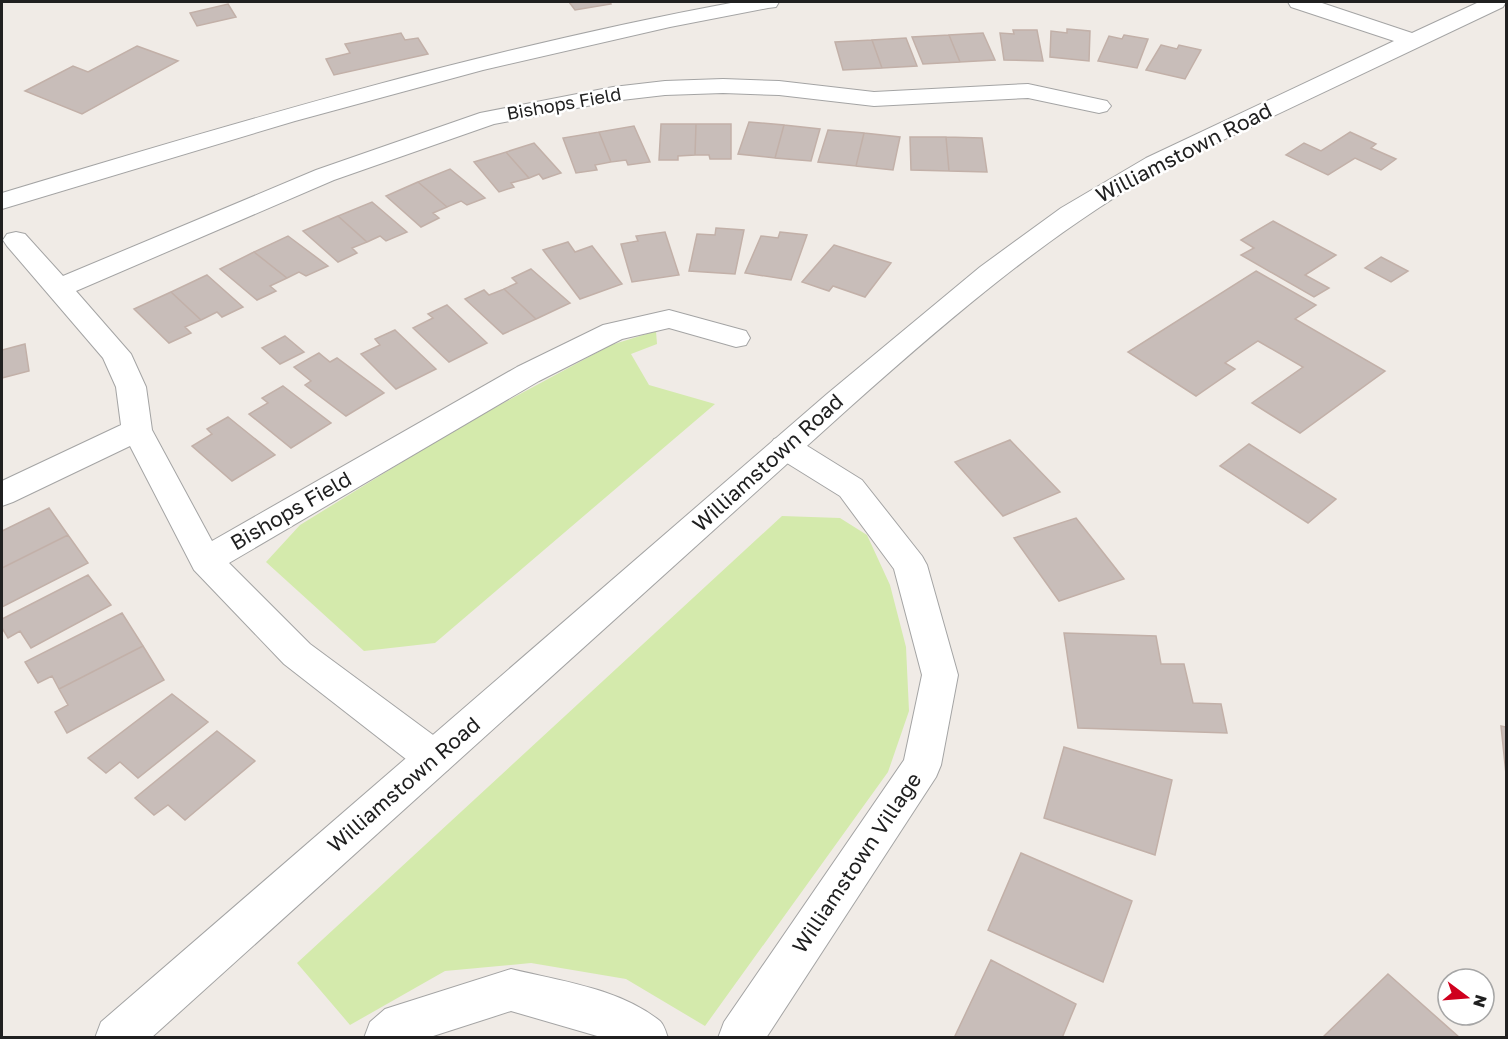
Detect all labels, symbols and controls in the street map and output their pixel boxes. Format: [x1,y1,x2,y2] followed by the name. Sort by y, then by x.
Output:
[505,82,623,124] street label: Bishops Field
[1091,97,1276,208] street label: Williamstown Road
[687,388,848,537] street label: Williamstown Road
[225,465,356,555] street label: Bishops Field
[322,711,485,858] street label: Williamstown Road
[786,767,926,958] street label: Williamstown Village
[1436,967,1496,1027] north arrow
[1469,993,1492,1010] text: N

